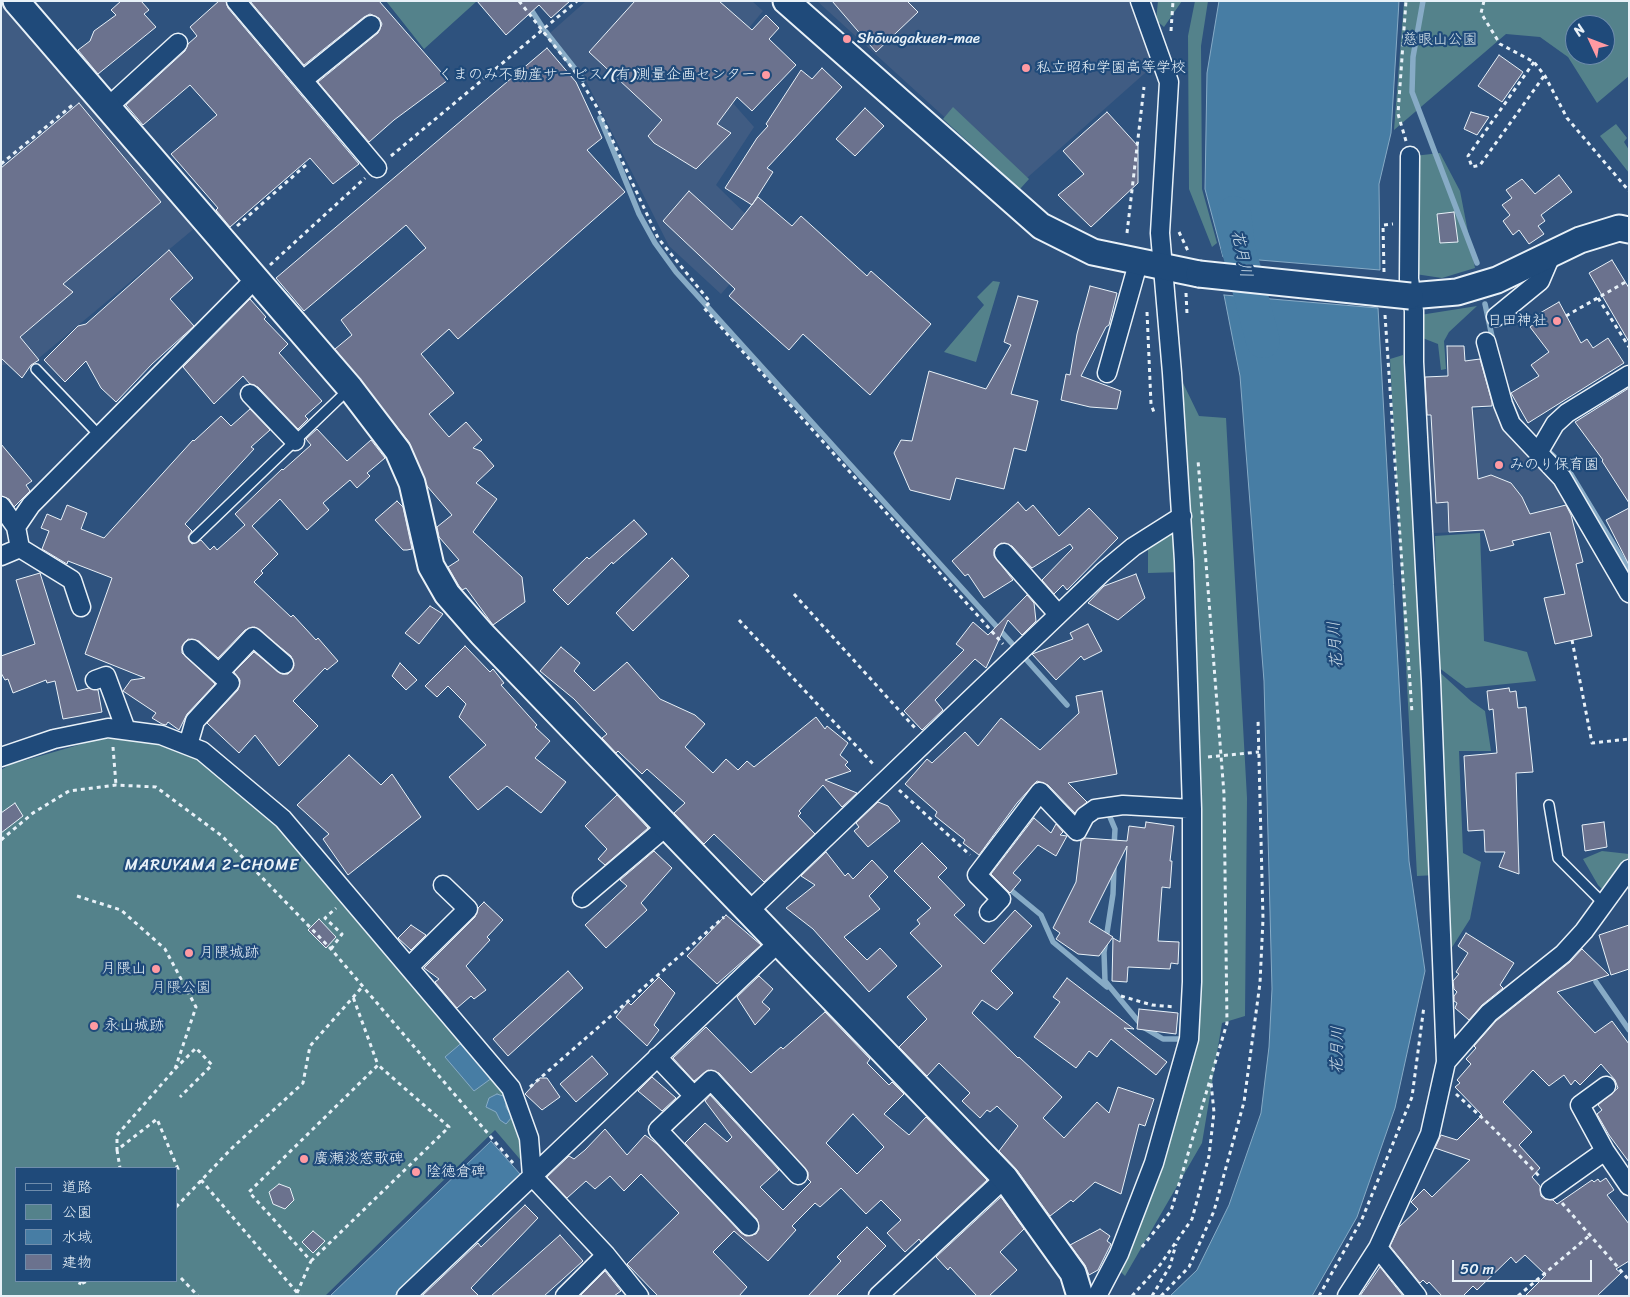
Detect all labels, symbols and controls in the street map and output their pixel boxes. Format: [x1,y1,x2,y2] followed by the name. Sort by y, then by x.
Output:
[1565,15,1615,65] north arrow
[1567,18,1592,42] text: N
[857,30,980,48] place label: Shōwagakuen-mae
[1403,31,1477,49] park label: 慈眼山公園
[841,33,853,45] marker: Shōwagakuen-mae
[1036,59,1186,77] place label: 私立昭和学園高等学校
[1020,62,1032,74] marker: 私立昭和学園高等学校
[438,66,756,84] place label: くまのみ不動産サービス/(有)測量企画センター
[760,69,772,81] marker: くまのみ不動産サービス/(有)測量企画センター
[1227,229,1255,279] water label: 花月川
[1487,312,1547,330] place label: 日田神社
[1551,315,1563,327] marker: 日田神社
[1509,456,1599,474] place label: みのり保育園
[1493,459,1505,471] marker: みのり保育園
[1325,620,1347,670] water label: 花月川
[123,856,301,876] district label: MARUYAMA 2-CHOME
[199,944,259,962] place label: 月隈城跡
[183,947,195,959] marker: 月隈城跡
[101,960,146,978] place label: 月隈山
[150,963,162,975] marker: 月隈山
[151,979,211,997] park label: 月隈公園
[104,1017,164,1035] place label: 永山城跡
[88,1020,100,1032] marker: 永山城跡
[1328,1026,1348,1074] water label: 花月川
[314,1150,404,1168] place label: 廣瀬淡窓歌碑
[298,1153,310,1165] marker: 廣瀬淡窓歌碑
[426,1163,486,1181] place label: 陰徳倉碑
[410,1166,422,1178] marker: 陰徳倉碑
[15,1167,178,1282] legend
[62,1174,92,1200] text: 道路
[62,1199,92,1225] text: 公園
[62,1224,92,1250] text: 水域
[62,1249,92,1275] text: 建物
[1455,1250,1595,1282] scale bar
[1460,1256,1494,1282] text: 50 m

